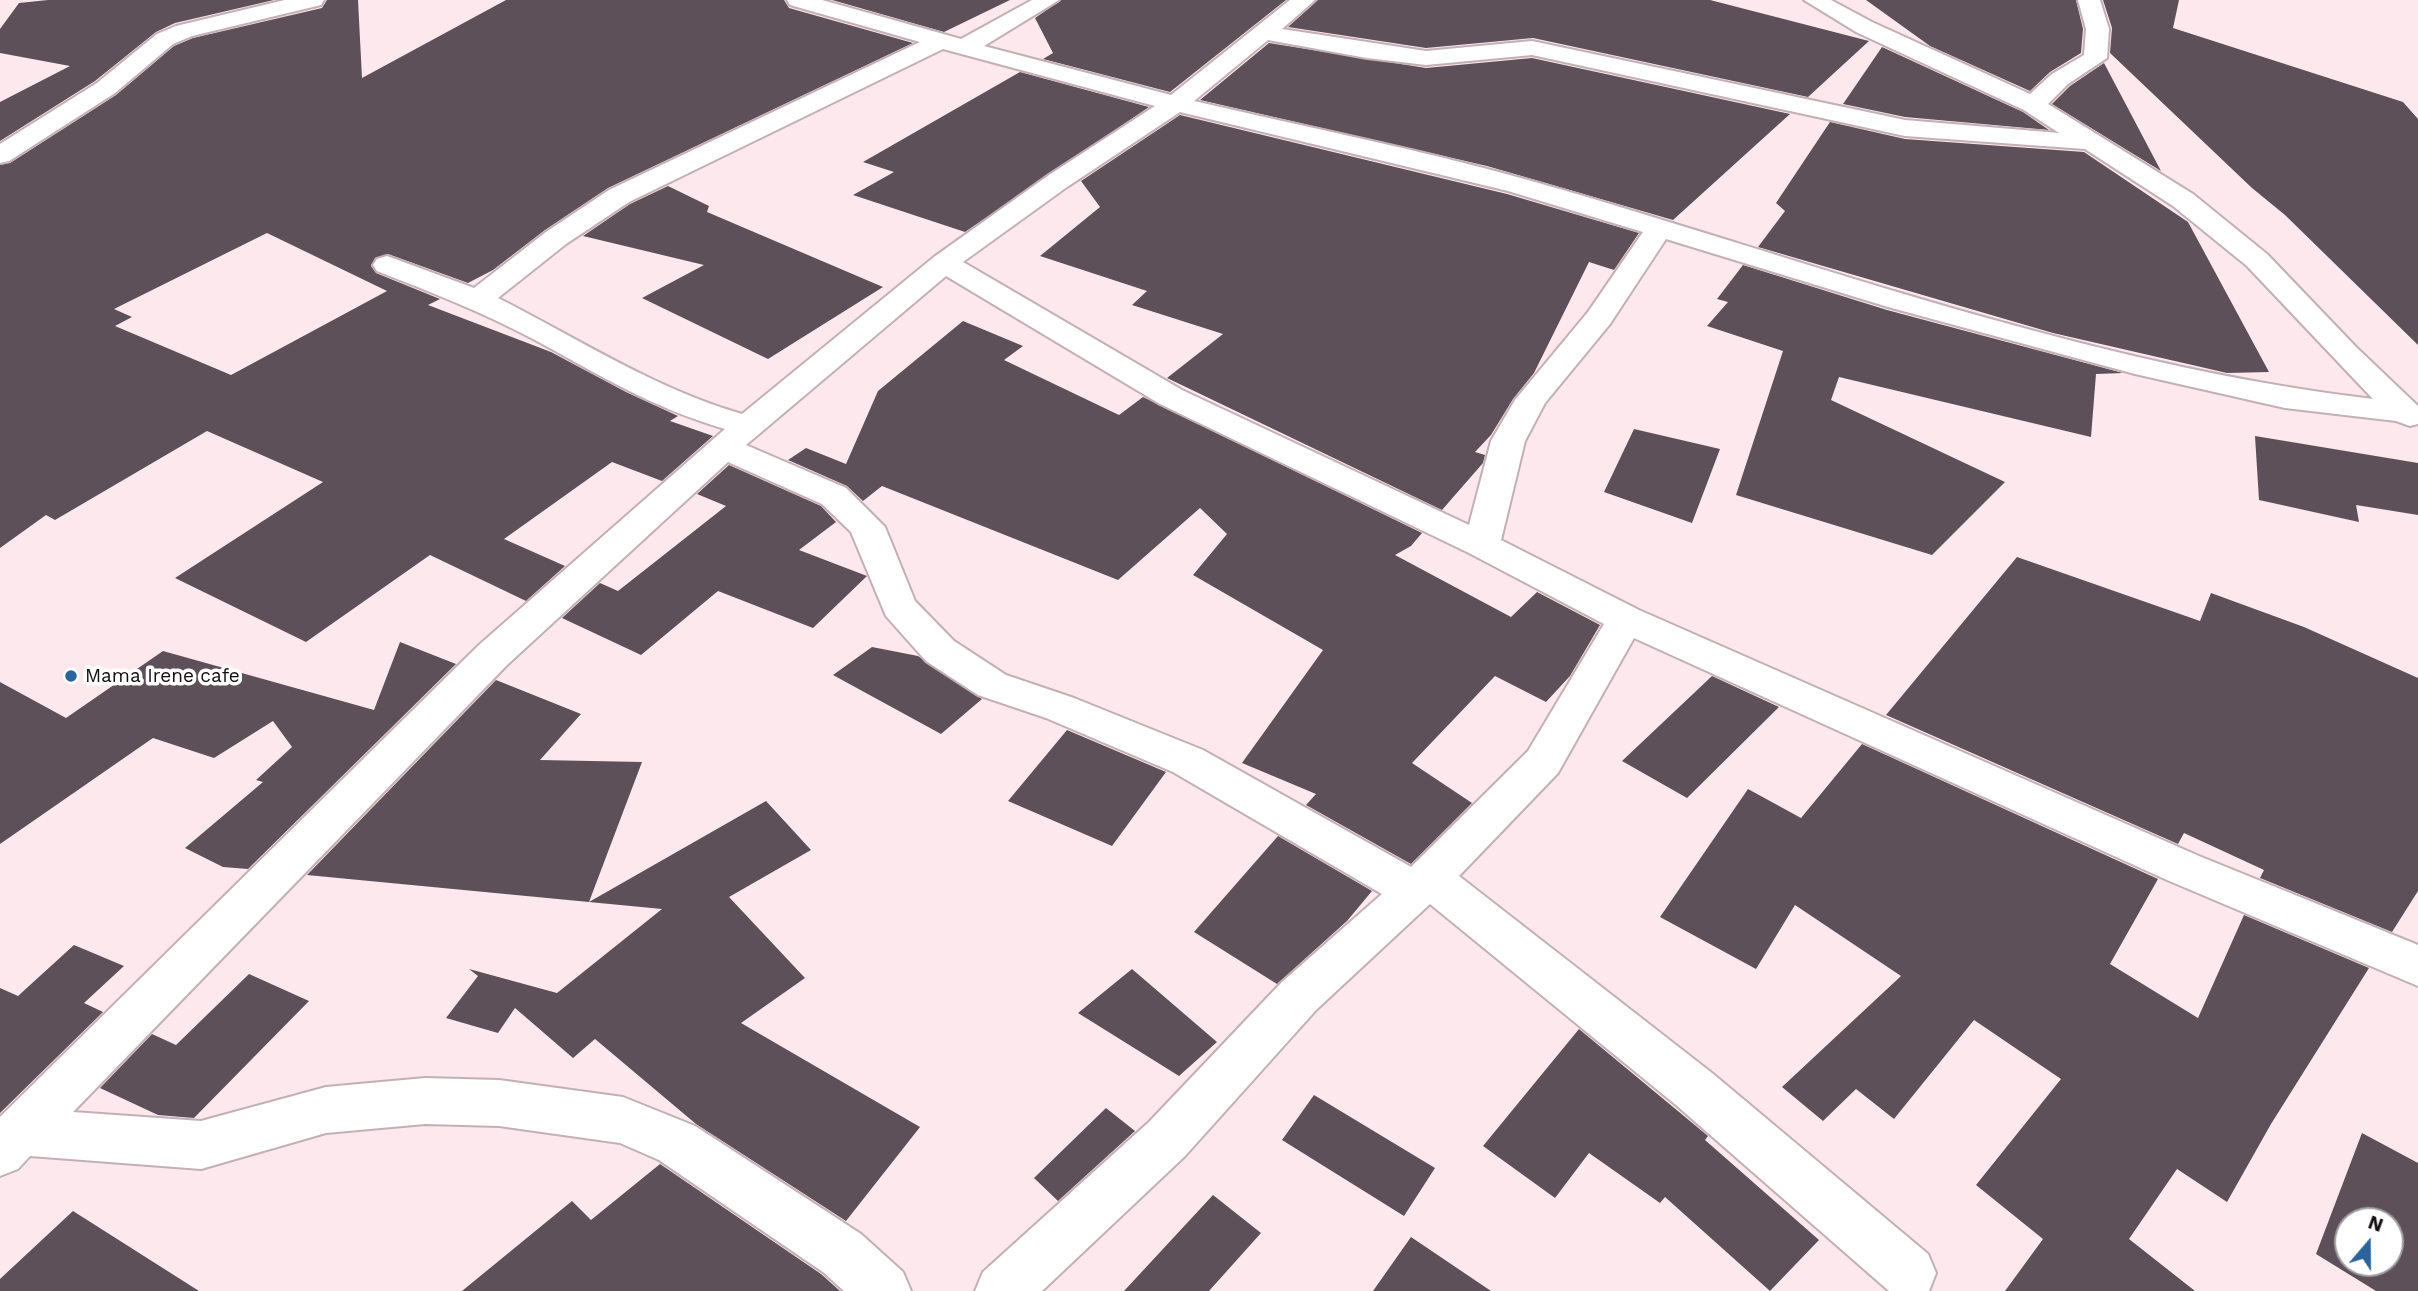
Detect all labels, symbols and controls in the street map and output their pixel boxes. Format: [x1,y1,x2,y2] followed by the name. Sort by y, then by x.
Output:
[85,665,240,687] place label: Mama Irene cafe
[63,668,79,684] marker: Mama Irene cafe
[2334,1207,2404,1277] north arrow
[2365,1210,2386,1237] text: N

